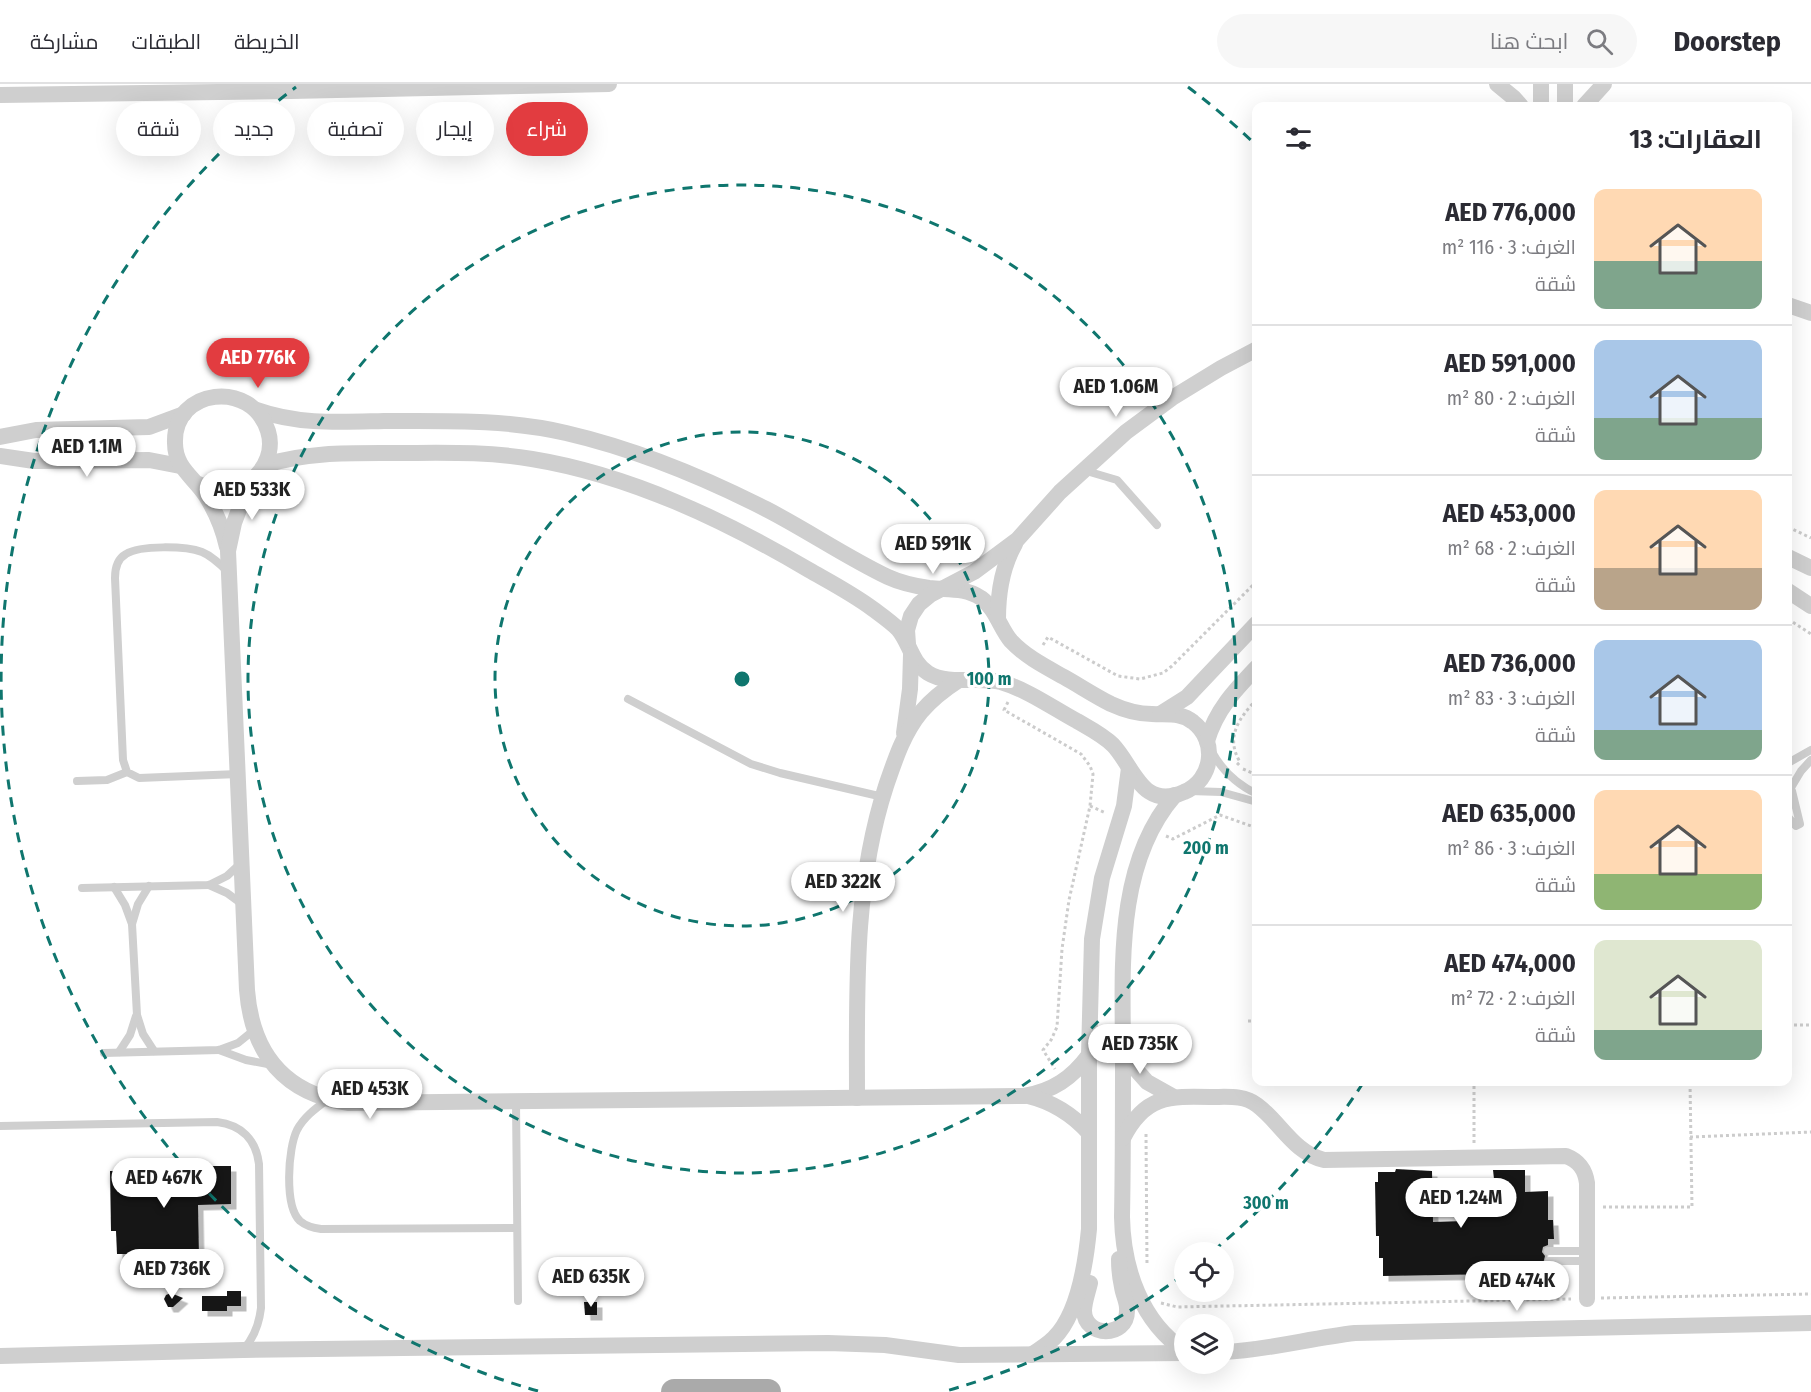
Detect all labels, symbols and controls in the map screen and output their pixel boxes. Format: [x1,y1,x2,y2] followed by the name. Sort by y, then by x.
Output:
[1217,14,1637,68] search box
[1583,25,1616,58] icon: search
[1673,25,1781,58] text: Doorstep
[1490,28,1568,55] text: ابحث هنا
[30,29,99,55] text: مشاركة
[132,29,201,55] text: الطبقات
[234,29,300,55] text: الخريطة
[116,102,201,156] chip: شقة
[213,102,295,156] chip: جديد
[307,102,404,156] chip: تصفية
[416,102,494,156] chip: إيجار
[506,102,588,156] chip: شراء
[1282,122,1315,155] icon: filters
[1629,124,1762,155] text: العقارات: 13
[1445,197,1576,228] text: AED 776,000
[1642,213,1714,285] icon: home
[1442,235,1576,259] text: الغرف: 3 · 116 m²
[1535,272,1576,296] text: شقة
[196,338,320,389] pin: AED 776K
[220,345,296,369] text: AED 776K
[1444,348,1576,379] text: AED 591,000
[1642,364,1714,436] icon: home
[1047,367,1185,418] pin: AED 1.06M
[1074,374,1158,398] text: AED 1.06M
[1447,386,1576,410] text: الغرف: 2 · 80 m²
[1535,423,1576,447] text: شقة
[25,427,149,478] pin: AED 1.1M
[52,434,122,458] text: AED 1.1M
[190,470,314,521] pin: AED 533K
[214,477,290,501] text: AED 533K
[1443,498,1576,529] text: AED 453,000
[1642,514,1714,586] icon: home
[871,524,995,575] pin: AED 591K
[895,531,971,555] text: AED 591K
[1447,536,1576,560] text: الغرف: 2 · 68 m²
[1535,573,1576,597] text: شقة
[1444,648,1576,679] text: AED 736,000
[1642,664,1714,736] icon: home
[967,668,1011,690] text: 100 m
[732,669,752,689] centre of rings
[1448,686,1576,710] text: الغرف: 3 · 83 m²
[1535,723,1576,747] text: شقة
[1442,798,1576,829] text: AED 635,000
[1642,814,1714,886] icon: home
[1447,836,1576,860] text: الغرف: 3 · 86 m²
[1182,837,1229,859] text: 200 m
[781,862,905,913] pin: AED 322K
[805,869,881,893] text: AED 322K
[1535,873,1576,897] text: شقة
[1444,948,1576,979] text: AED 474,000
[1642,964,1714,1036] icon: home
[1450,986,1576,1010] text: الغرف: 2 · 72 m²
[1535,1023,1576,1047] text: شقة
[1078,1024,1202,1075] pin: AED 735K
[1102,1031,1178,1055] text: AED 735K
[308,1069,432,1120] pin: AED 453K
[331,1076,409,1100] text: AED 453K
[102,1158,226,1209] pin: AED 467K
[126,1165,202,1189] text: AED 467K
[1392,1178,1530,1229] pin: AED 1.24M
[1420,1185,1502,1209] text: AED 1.24M
[1242,1192,1289,1214] text: 300 m
[1174,1242,1234,1374] map controls
[1174,1242,1234,1302] button: locate
[110,1249,234,1300] pin: AED 736K
[134,1256,210,1280] text: AED 736K
[529,1257,653,1308] pin: AED 635K
[1455,1261,1579,1312] pin: AED 474K
[552,1264,630,1288] text: AED 635K
[1479,1268,1555,1292] text: AED 474K
[1174,1314,1234,1374] button: layers

